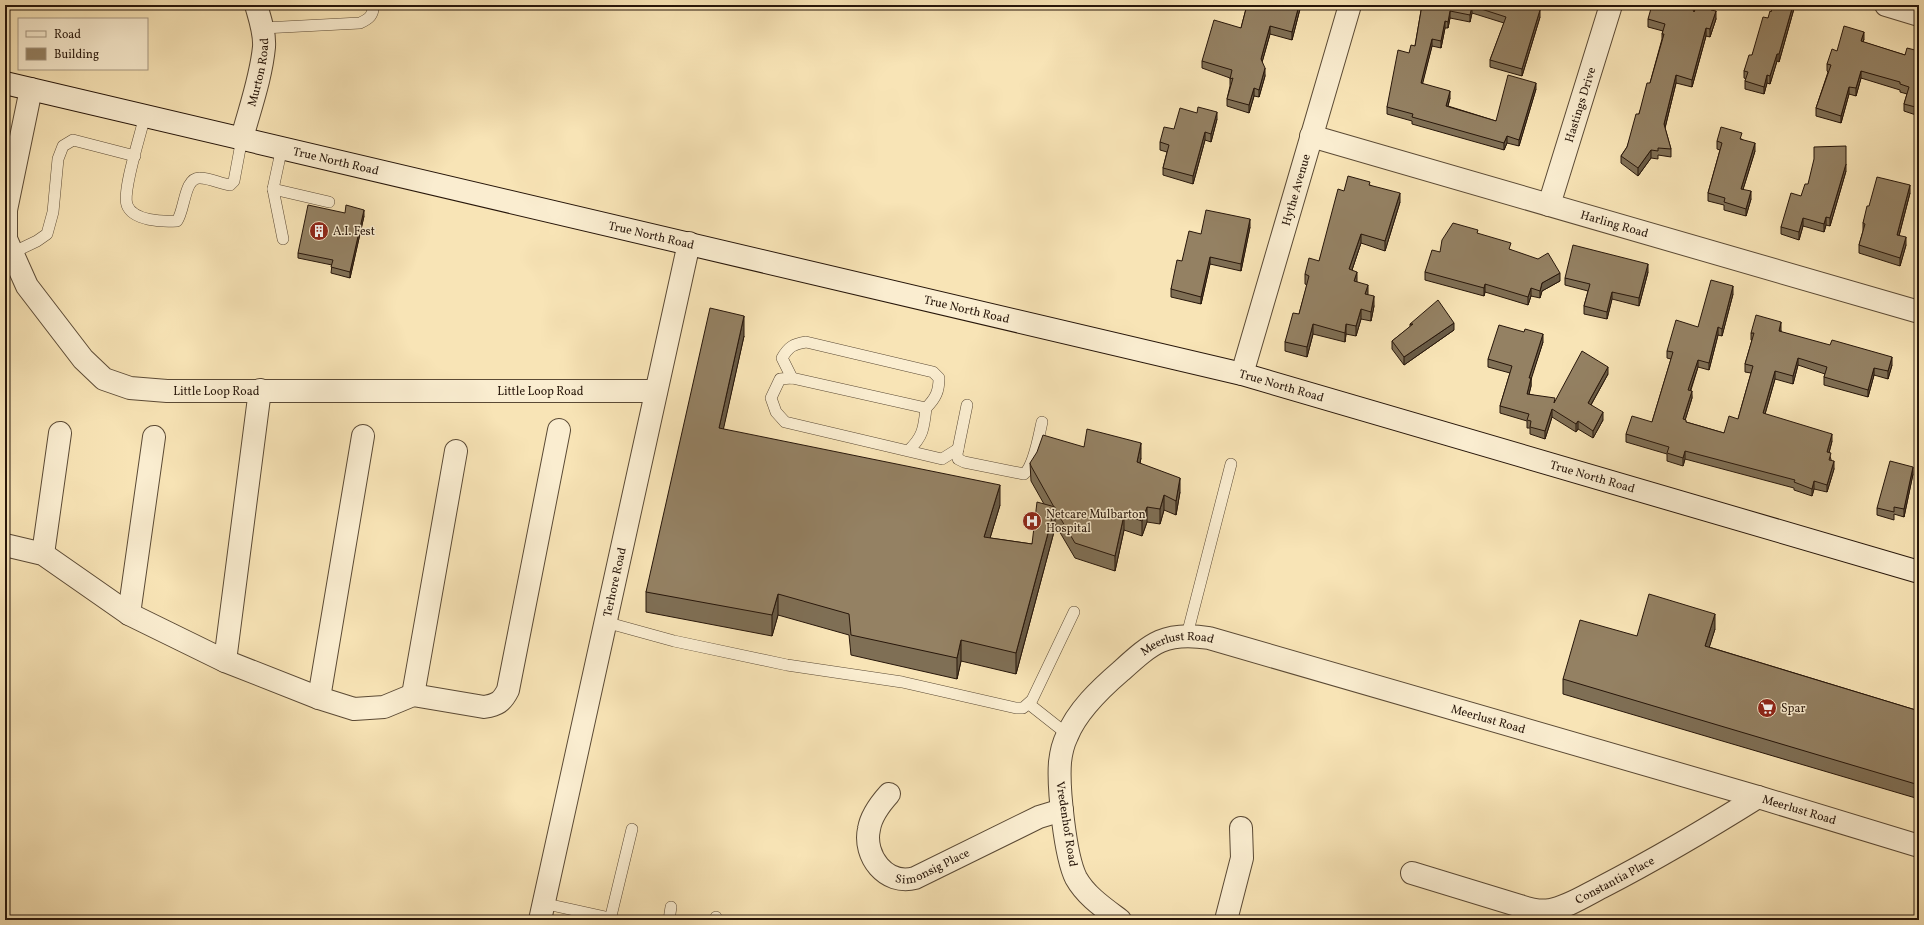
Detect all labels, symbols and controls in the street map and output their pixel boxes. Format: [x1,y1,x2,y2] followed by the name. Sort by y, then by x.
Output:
[18,18,148,70] legend
[54,27,81,43] text: Road
[244,37,273,109] street label: Murton Road
[54,47,99,63] text: Building
[1562,65,1600,145] street label: Hastings Drive
[291,144,380,180] street label: True North Road
[1279,152,1315,228] street label: Hythe Avenue
[1578,207,1650,242] street label: Harling Road
[607,218,696,254] street label: True North Road
[308,220,330,242] building icon: A.I. Fest
[333,224,375,240] place label: A.I. Fest
[922,292,1011,328] street label: True North Road
[1237,367,1326,407] street label: True North Road
[173,384,260,400] street label: Little Loop Road
[497,384,584,400] street label: Little Loop Road
[1548,457,1637,498] street label: True North Road
[1046,507,1146,537] place label: Netcare Mulbarton Hospital
[1021,510,1043,532] hospital icon: Netcare Mulbarton Hospital
[600,546,631,619] street label: Terhore Road
[1138,629,1216,660] street label: Meerlust Road
[1756,697,1778,719] supermarket icon: Spar
[1449,701,1527,738] street label: Meerlust Road
[1781,701,1806,717] place label: Spar
[1051,780,1081,868] street label: Vredenhof Road
[1760,792,1838,829] street label: Meerlust Road
[894,845,973,889] street label: Simonsig Place
[1573,853,1658,909] street label: Constantia Place

